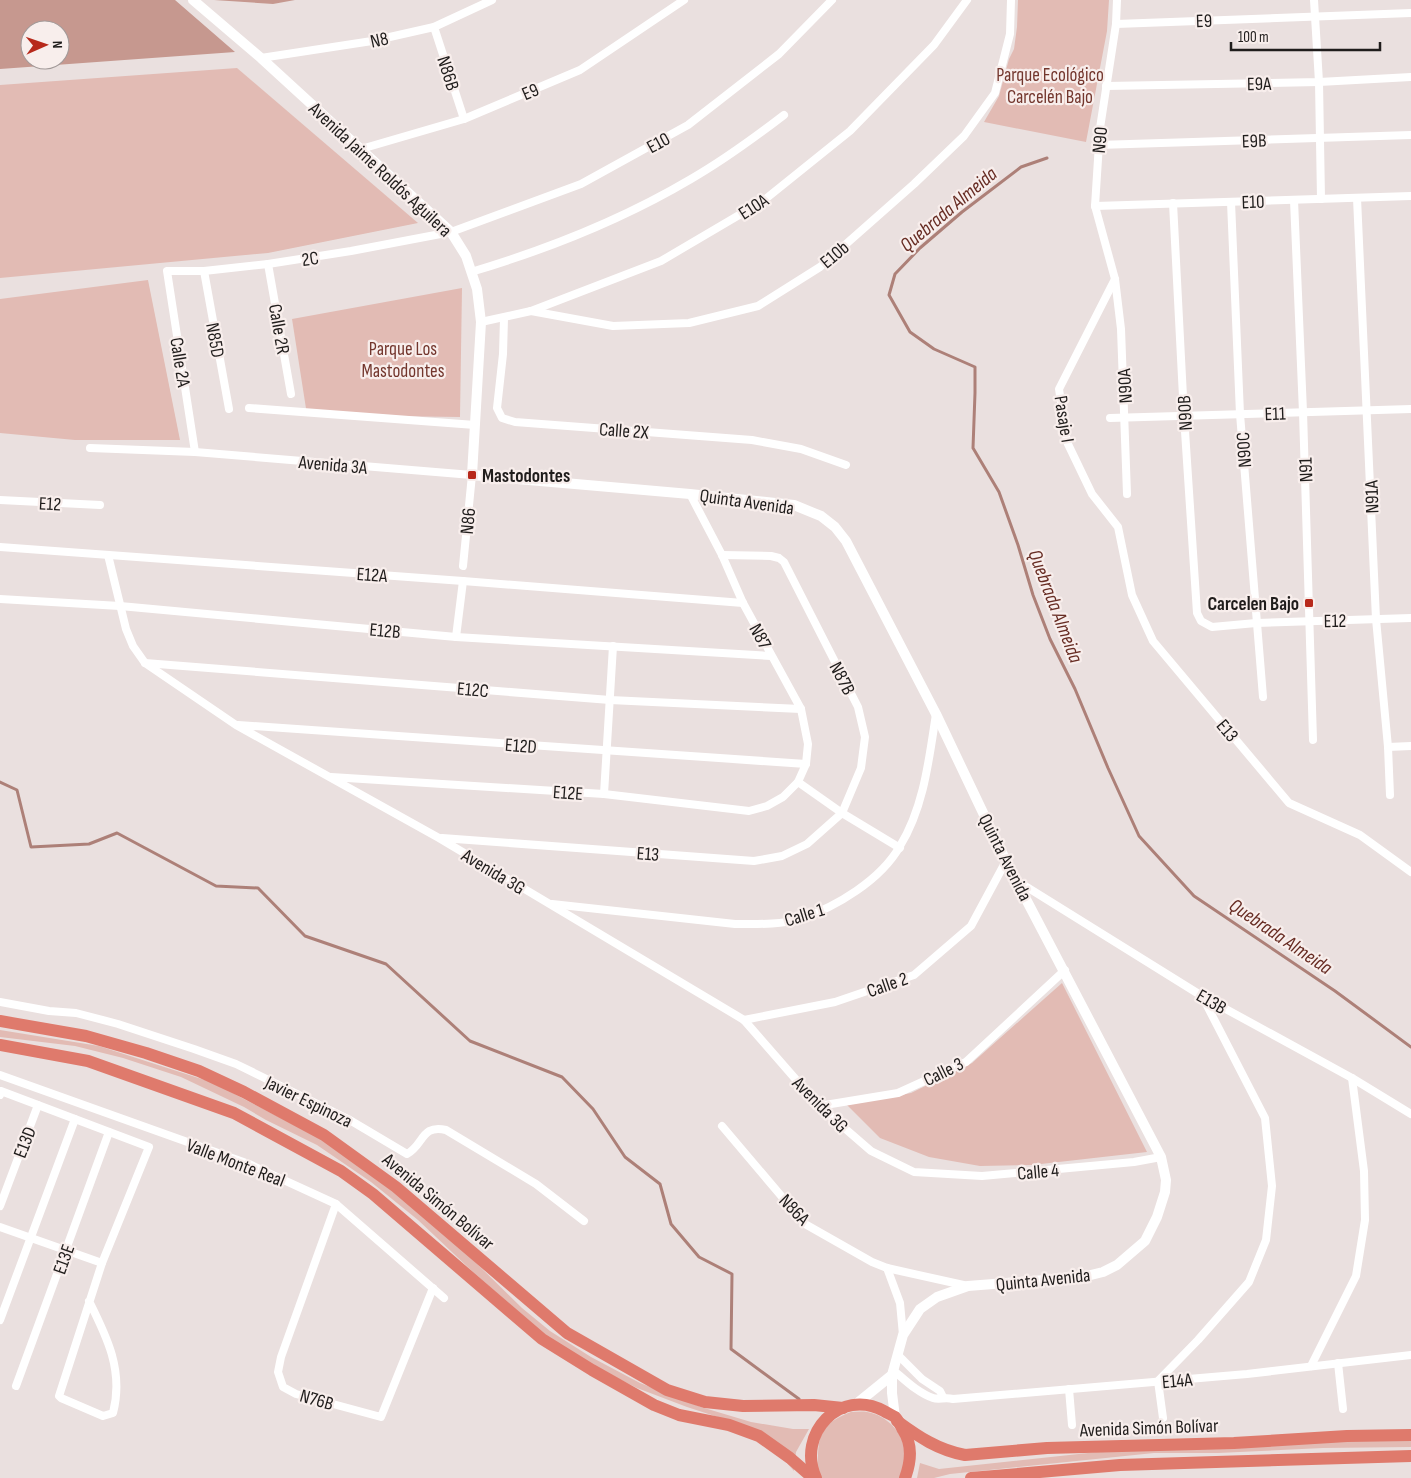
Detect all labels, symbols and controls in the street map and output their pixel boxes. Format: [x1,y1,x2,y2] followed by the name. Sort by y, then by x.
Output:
[1196,10,1213,33] street label: E9
[20,20,70,70] north arrow
[1231,20,1380,52] scale bar
[368,27,391,54] street label: N8
[1238,28,1269,47] text: 100 m
[49,41,66,49] text: N
[431,53,464,94] street label: N86B
[996,64,1104,109] park label: Parque Ecológico Carcelén Bajo
[1247,73,1272,96] street label: E9A
[519,79,543,106] street label: E9
[303,97,456,242] street label: Avenida Jaime Roldós Aguilera
[1088,126,1113,154] street label: N90
[643,128,674,159] street label: E10
[1241,130,1267,153] street label: E9B
[895,162,1002,257] water label: Quebrada Almeida
[735,189,774,225] street label: E10A
[1241,191,1265,214] street label: E10
[816,236,854,274] street label: E10b
[300,247,320,272] street label: 2C
[263,302,294,356] street label: Calle 2R
[200,321,229,359] street label: N85D
[164,336,195,390] street label: Calle 2A
[361,338,445,383] park label: Parque Los Mastodontes
[1113,367,1138,404] street label: N90A
[1048,394,1079,444] street label: Pasaje I
[1173,395,1198,431] street label: N90B
[1264,403,1286,426] street label: E11
[598,418,650,445] street label: Calle 2X
[1232,431,1257,469] street label: N90C
[297,451,369,480] street label: Avenida 3A
[1295,457,1318,483] street label: N91
[482,465,570,488] place label: Mastodontes
[466,469,478,481] marker: Mastodontes
[1360,479,1385,514] street label: N91A
[698,485,795,520] street label: Quinta Avenida
[38,492,62,517] street label: E12
[456,507,481,535] street label: N86
[1023,546,1088,666] water label: Quebrada Almeida
[356,563,389,588] street label: E12A
[1208,593,1299,616] place label: Carcelen Bajo
[1303,597,1315,609] marker: Carcelen Bajo
[1324,610,1346,633] street label: E12
[368,619,401,644] street label: E12B
[744,620,776,654] street label: N87
[824,658,860,699] street label: N87B
[456,678,490,703] street label: E12C
[1211,715,1243,747] street label: E13
[504,734,538,759] street label: E12D
[552,781,584,806] street label: E12E
[973,810,1036,905] street label: Quinta Avenida
[636,842,660,867] street label: E13
[456,844,529,900] street label: Avenida 3G
[1224,894,1337,980] water label: Quebrada Almeida
[782,898,828,932] street label: Calle 1
[864,968,911,1003] street label: Calle 2
[1192,985,1230,1020] street label: E13B
[920,1053,968,1092] street label: Calle 3
[260,1071,356,1133] street label: Javier Espinoza
[786,1071,853,1138] street label: Avenida 3G
[9,1124,42,1162] street label: E13D
[183,1134,288,1193] street label: Valle Monte Real
[377,1148,499,1256] street label: Avenida Simón Bolívar
[1016,1159,1060,1186] street label: Calle 4
[774,1190,815,1231] street label: N86A
[48,1241,80,1278] street label: E13E
[995,1264,1091,1297] street label: Quinta Avenida
[1161,1369,1194,1394] street label: E14A
[297,1385,336,1416] street label: N76B
[1078,1415,1219,1442] street label: Avenida Simón Bolívar

